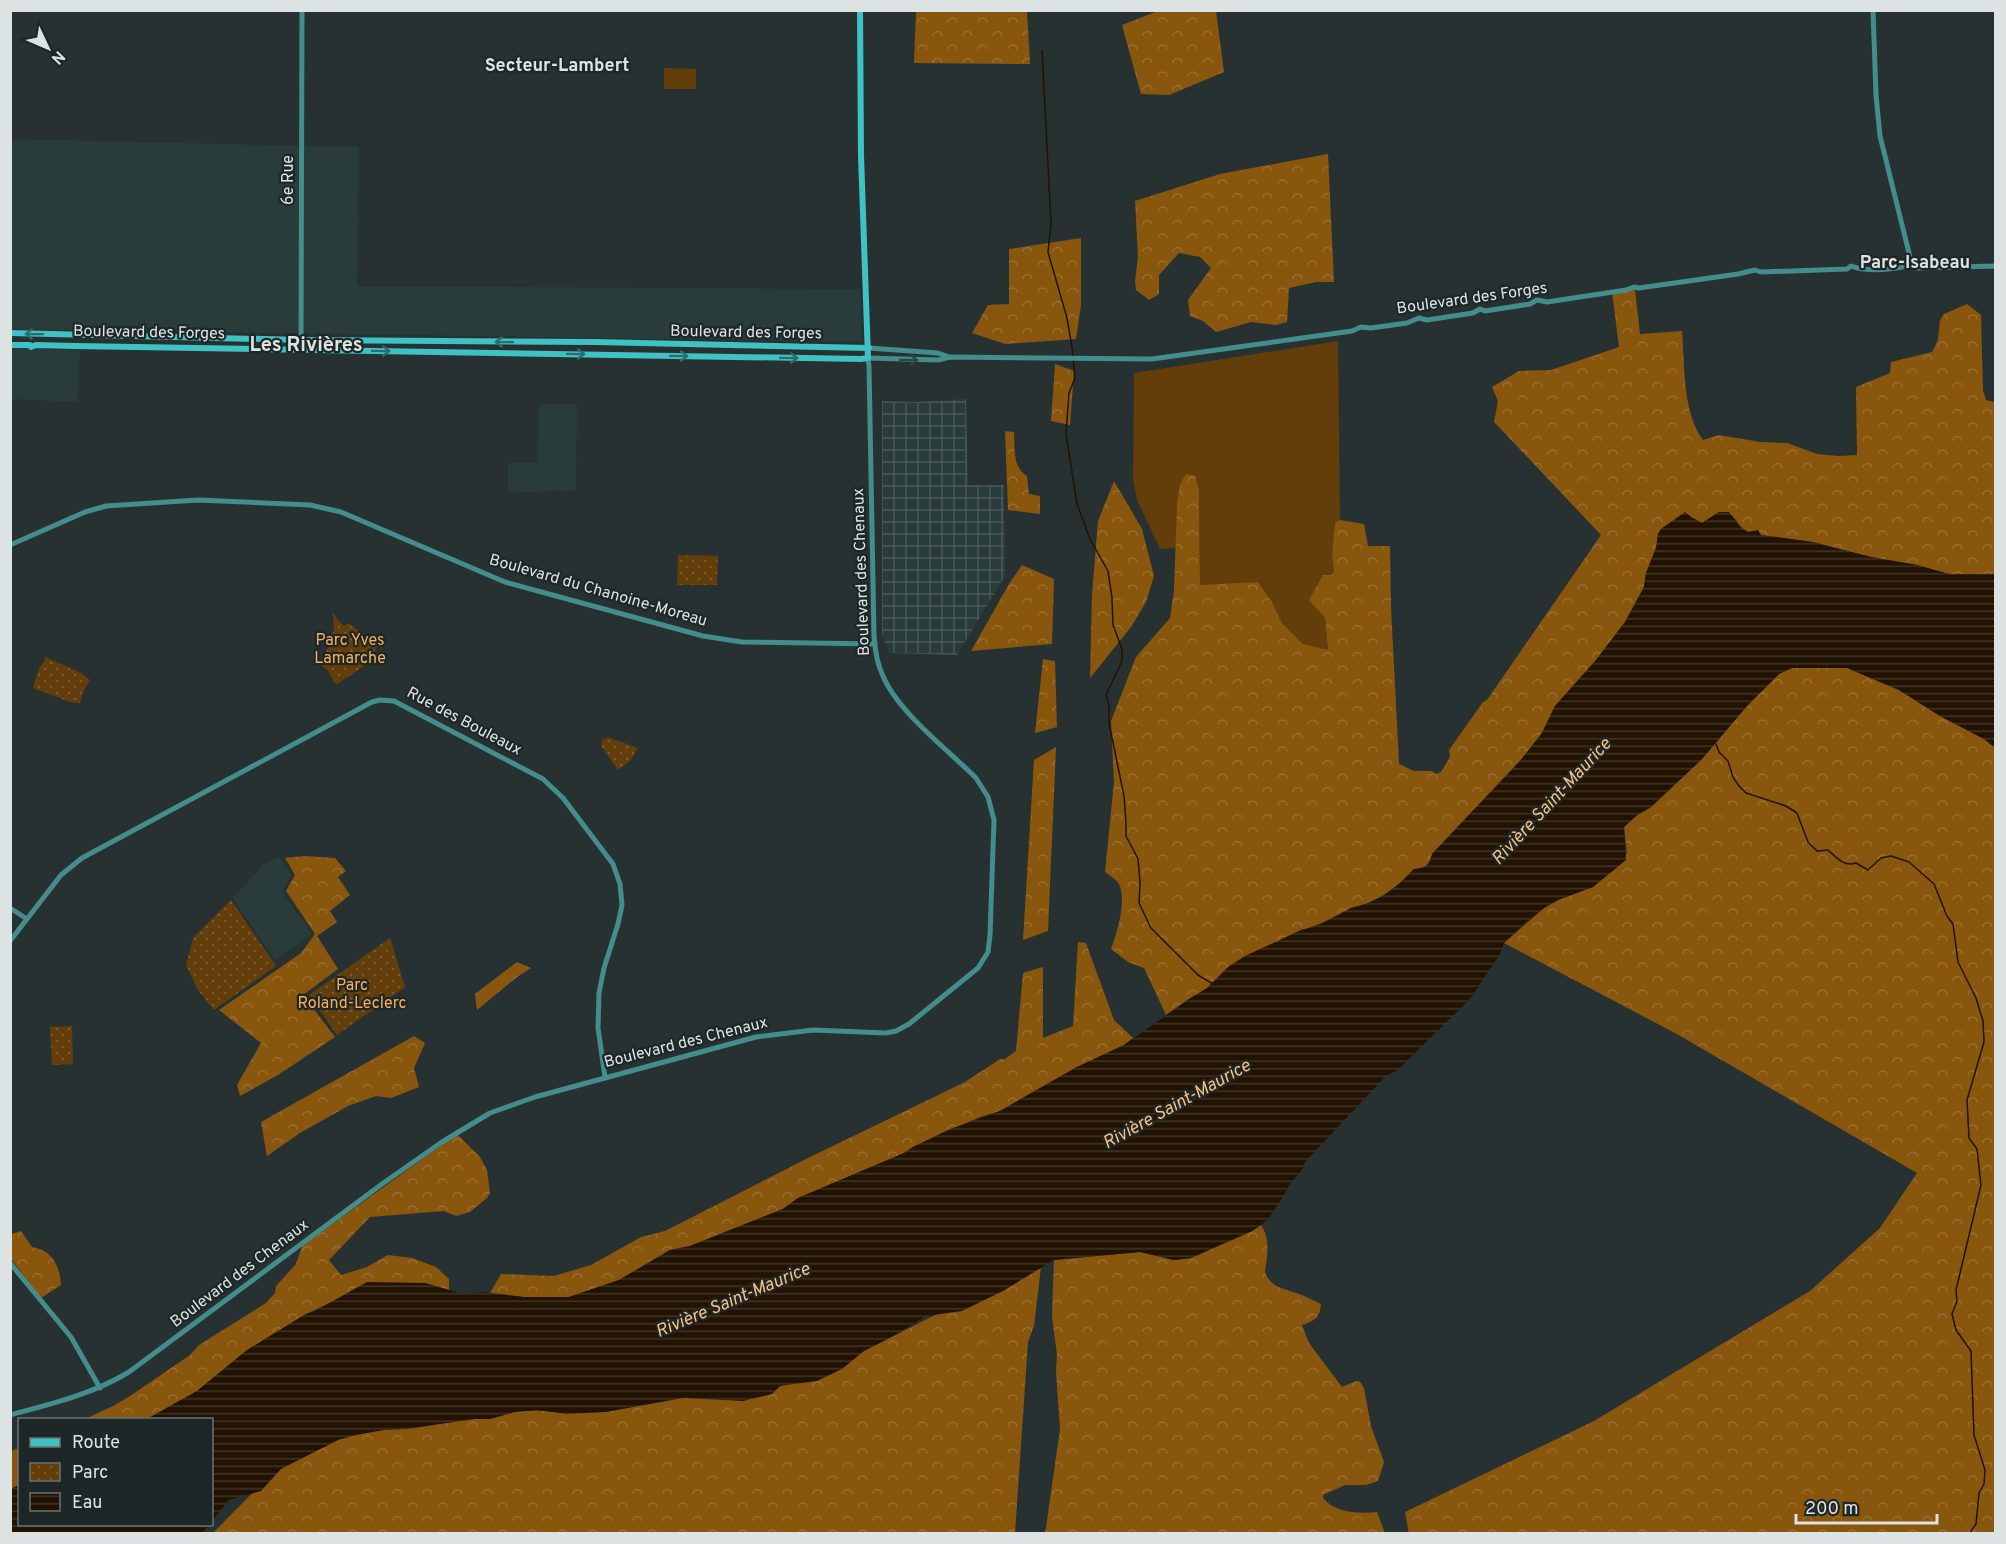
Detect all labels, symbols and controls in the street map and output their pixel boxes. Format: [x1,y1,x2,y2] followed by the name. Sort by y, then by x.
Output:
[18,18,78,78] north arrow
[46,46,69,68] text: N
[485,55,629,78] district label: Secteur-Lambert
[279,155,299,205] street label: 6e Rue
[1860,252,1970,275] district label: Parc-Isabeau
[1395,279,1549,319] street label: Boulevard des Forges
[73,322,225,344] street label: Boulevard des Forges
[670,322,822,344] street label: Boulevard des Forges
[24,328,44,340] one-way arrow
[249,333,363,359] district label: Les Rivières
[494,336,514,348] one-way arrow
[370,345,390,357] one-way arrow
[565,348,585,360] one-way arrow
[668,350,688,362] one-way arrow
[779,352,799,364] one-way arrow
[899,354,919,365] one-way arrow
[849,488,875,656] street label: Boulevard des Chenaux
[487,550,709,632] street label: Boulevard du Chanoine-Moreau
[314,631,386,669] park label: Parc Yves Lamarche
[403,683,525,761] street label: Rue des Bouleaux
[1487,733,1617,870] water label: Rivière Saint-Maurice
[297,976,407,1014] park label: Parc Roland-Leclerc
[602,1013,770,1073] street label: Boulevard des Chenaux
[1099,1054,1256,1155] water label: Rivière Saint-Maurice
[167,1215,313,1333] street label: Boulevard des Chenaux
[652,1258,814,1344] water label: Rivière Saint-Maurice
[18,1418,213,1526] legend
[72,1432,120,1455] text: Route
[72,1462,108,1485] text: Parc
[1796,1487,1937,1525] scale bar
[72,1492,102,1515] text: Eau
[1805,1498,1858,1521] text: 200 m

